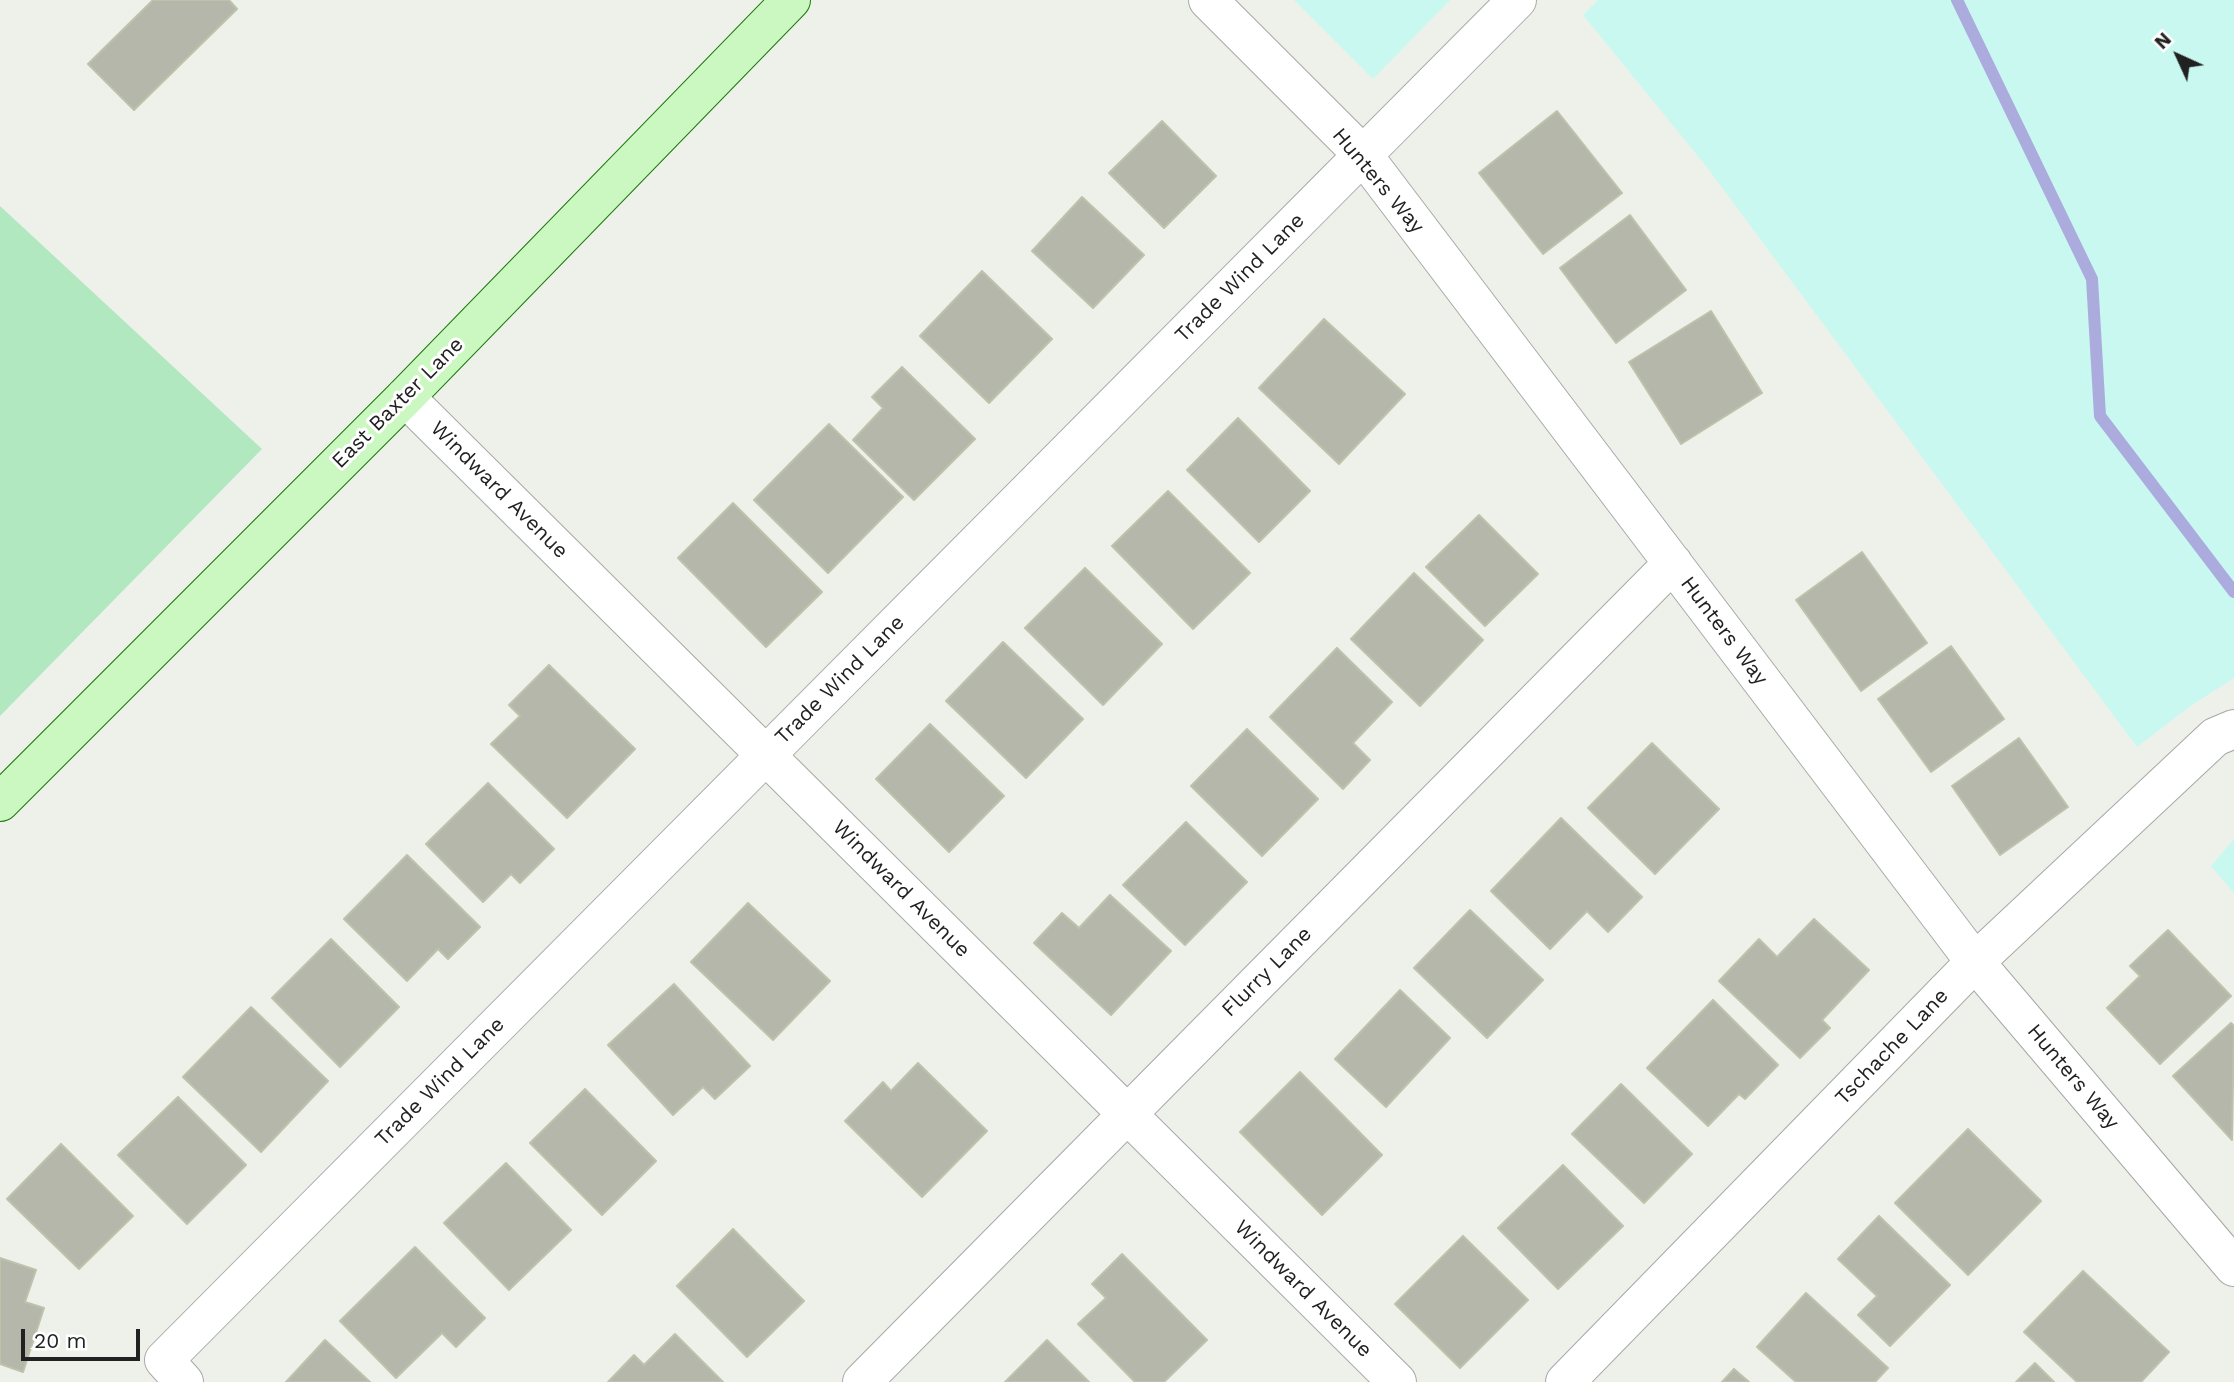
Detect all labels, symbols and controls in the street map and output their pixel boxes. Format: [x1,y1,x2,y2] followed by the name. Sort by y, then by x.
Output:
[2143,21,2213,91] north arrow
[2150,28,2176,54] text: N
[1327,123,1429,239] street label: Hunters Way
[1170,208,1310,348] street label: Trade Wind Lane
[327,332,469,474] street label: East Baxter Lane
[425,416,573,564] street label: Windward Avenue
[1675,572,1773,690] street label: Hunters Way
[770,610,910,750] street label: Trade Wind Lane
[827,815,975,963] street label: Windward Avenue
[1217,922,1317,1022] street label: Flurry Lane
[1830,984,1954,1110] street label: Tschache Lane
[370,1012,510,1152] street label: Trade Wind Lane
[2022,1019,2124,1135] street label: Hunters Way
[1229,1215,1377,1363] street label: Windward Avenue
[24,1316,144,1360] scale bar
[34,1328,86,1353] text: 20 m

